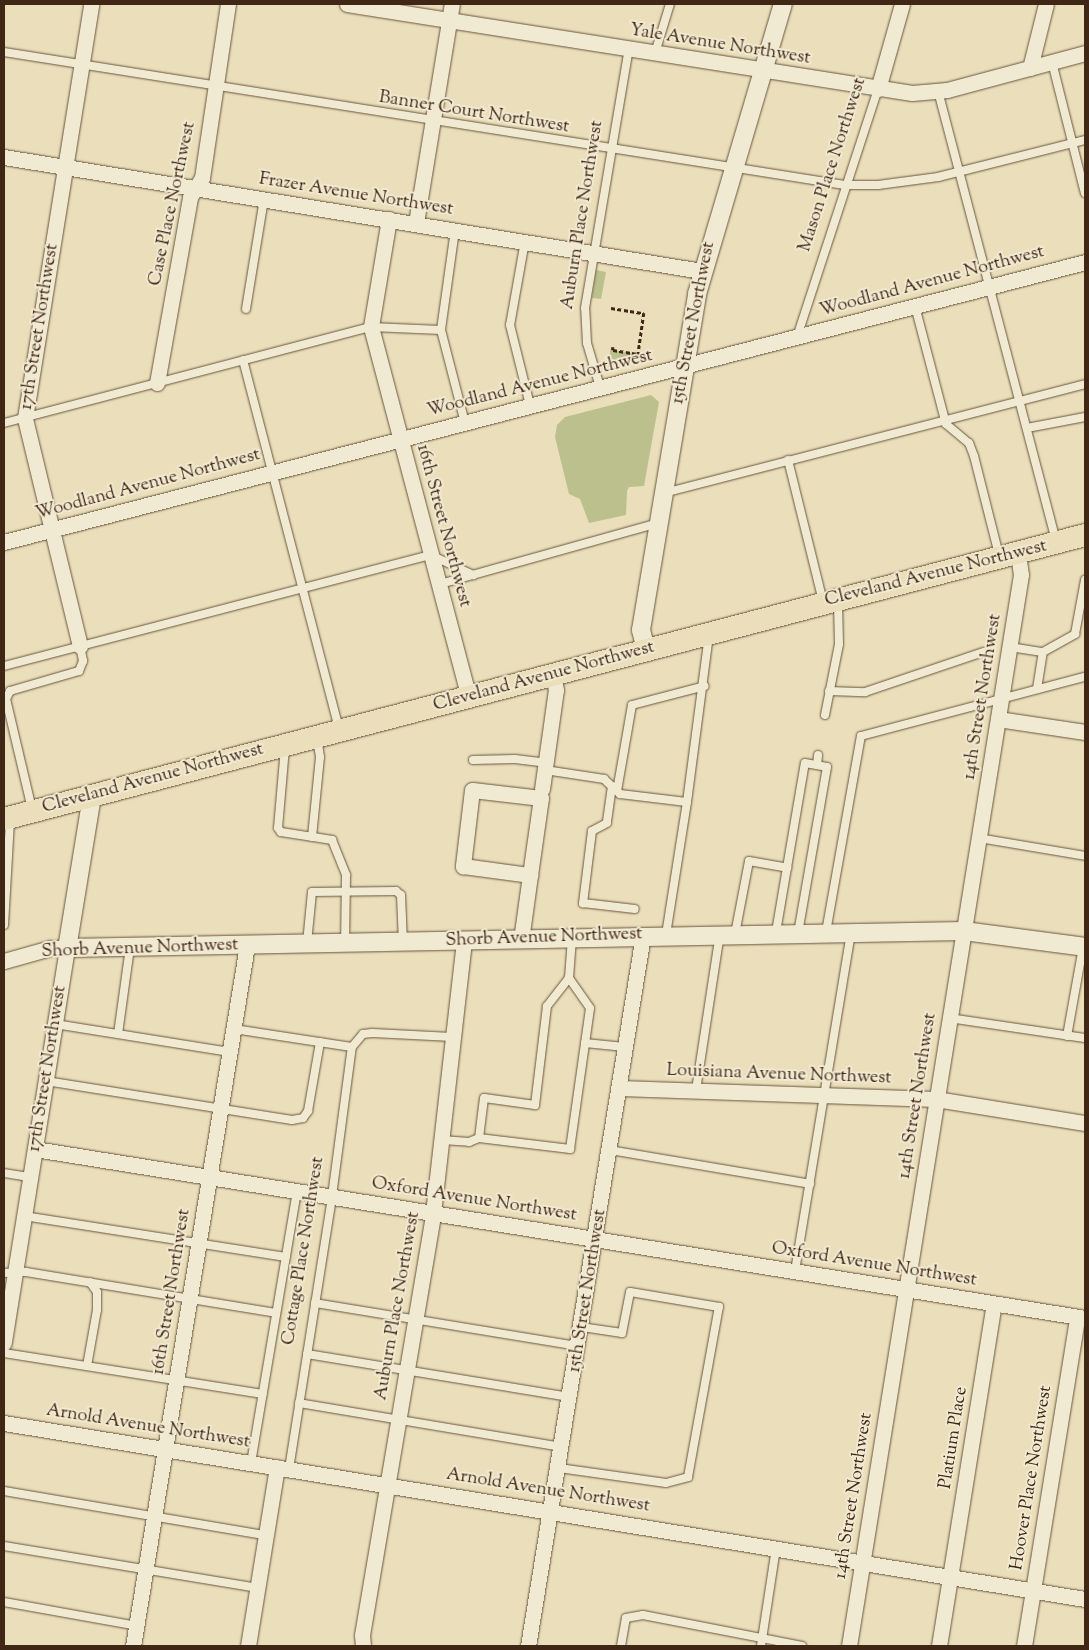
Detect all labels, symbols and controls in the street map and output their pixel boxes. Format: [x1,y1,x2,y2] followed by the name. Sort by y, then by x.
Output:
[628,20,812,70] street label: Yale Avenue Northwest
[795,75,871,255] street label: Mason Place Northwest
[377,87,571,139] street label: Banner Court Northwest
[557,119,609,311] street label: Auburn Place Northwest
[145,120,201,288] street label: Case Place Northwest
[257,169,455,221] street label: Frazer Avenue Northwest
[668,240,720,406] street label: 15th Street Northwest
[16,242,64,412] street label: 17th Street Northwest
[817,242,1047,322] street label: Woodland Avenue Northwest
[425,345,655,423] street label: Woodland Avenue Northwest
[411,442,475,610] street label: 16th Street Northwest
[33,445,263,525] street label: Woodland Avenue Northwest
[823,536,1049,612] street label: Cleveland Avenue Northwest
[959,612,1007,782] street label: 14th Street Northwest
[431,637,657,717] street label: Cleveland Avenue Northwest
[40,739,266,819] street label: Cleveland Avenue Northwest
[445,924,643,952] street label: Shorb Avenue Northwest
[41,935,239,963] street label: Shorb Avenue Northwest
[24,984,72,1154] street label: 17th Street Northwest
[894,1011,942,1181] street label: 14th Street Northwest
[666,1060,892,1090] street label: Louisiana Avenue Northwest
[278,1155,330,1347] street label: Cottage Place Northwest
[370,1173,578,1227] street label: Oxford Avenue Northwest
[148,1208,196,1376] street label: 16th Street Northwest
[564,1208,612,1374] street label: 15th Street Northwest
[371,1210,425,1402] street label: Auburn Place Northwest
[770,1238,978,1292] street label: Oxford Avenue Northwest
[1007,1384,1057,1572] street label: Hoover Place Northwest
[935,1385,973,1491] street label: Platium Place
[45,1400,251,1454] street label: Arnold Avenue Northwest
[830,1411,878,1581] street label: 14th Street Northwest
[445,1464,651,1518] street label: Arnold Avenue Northwest

